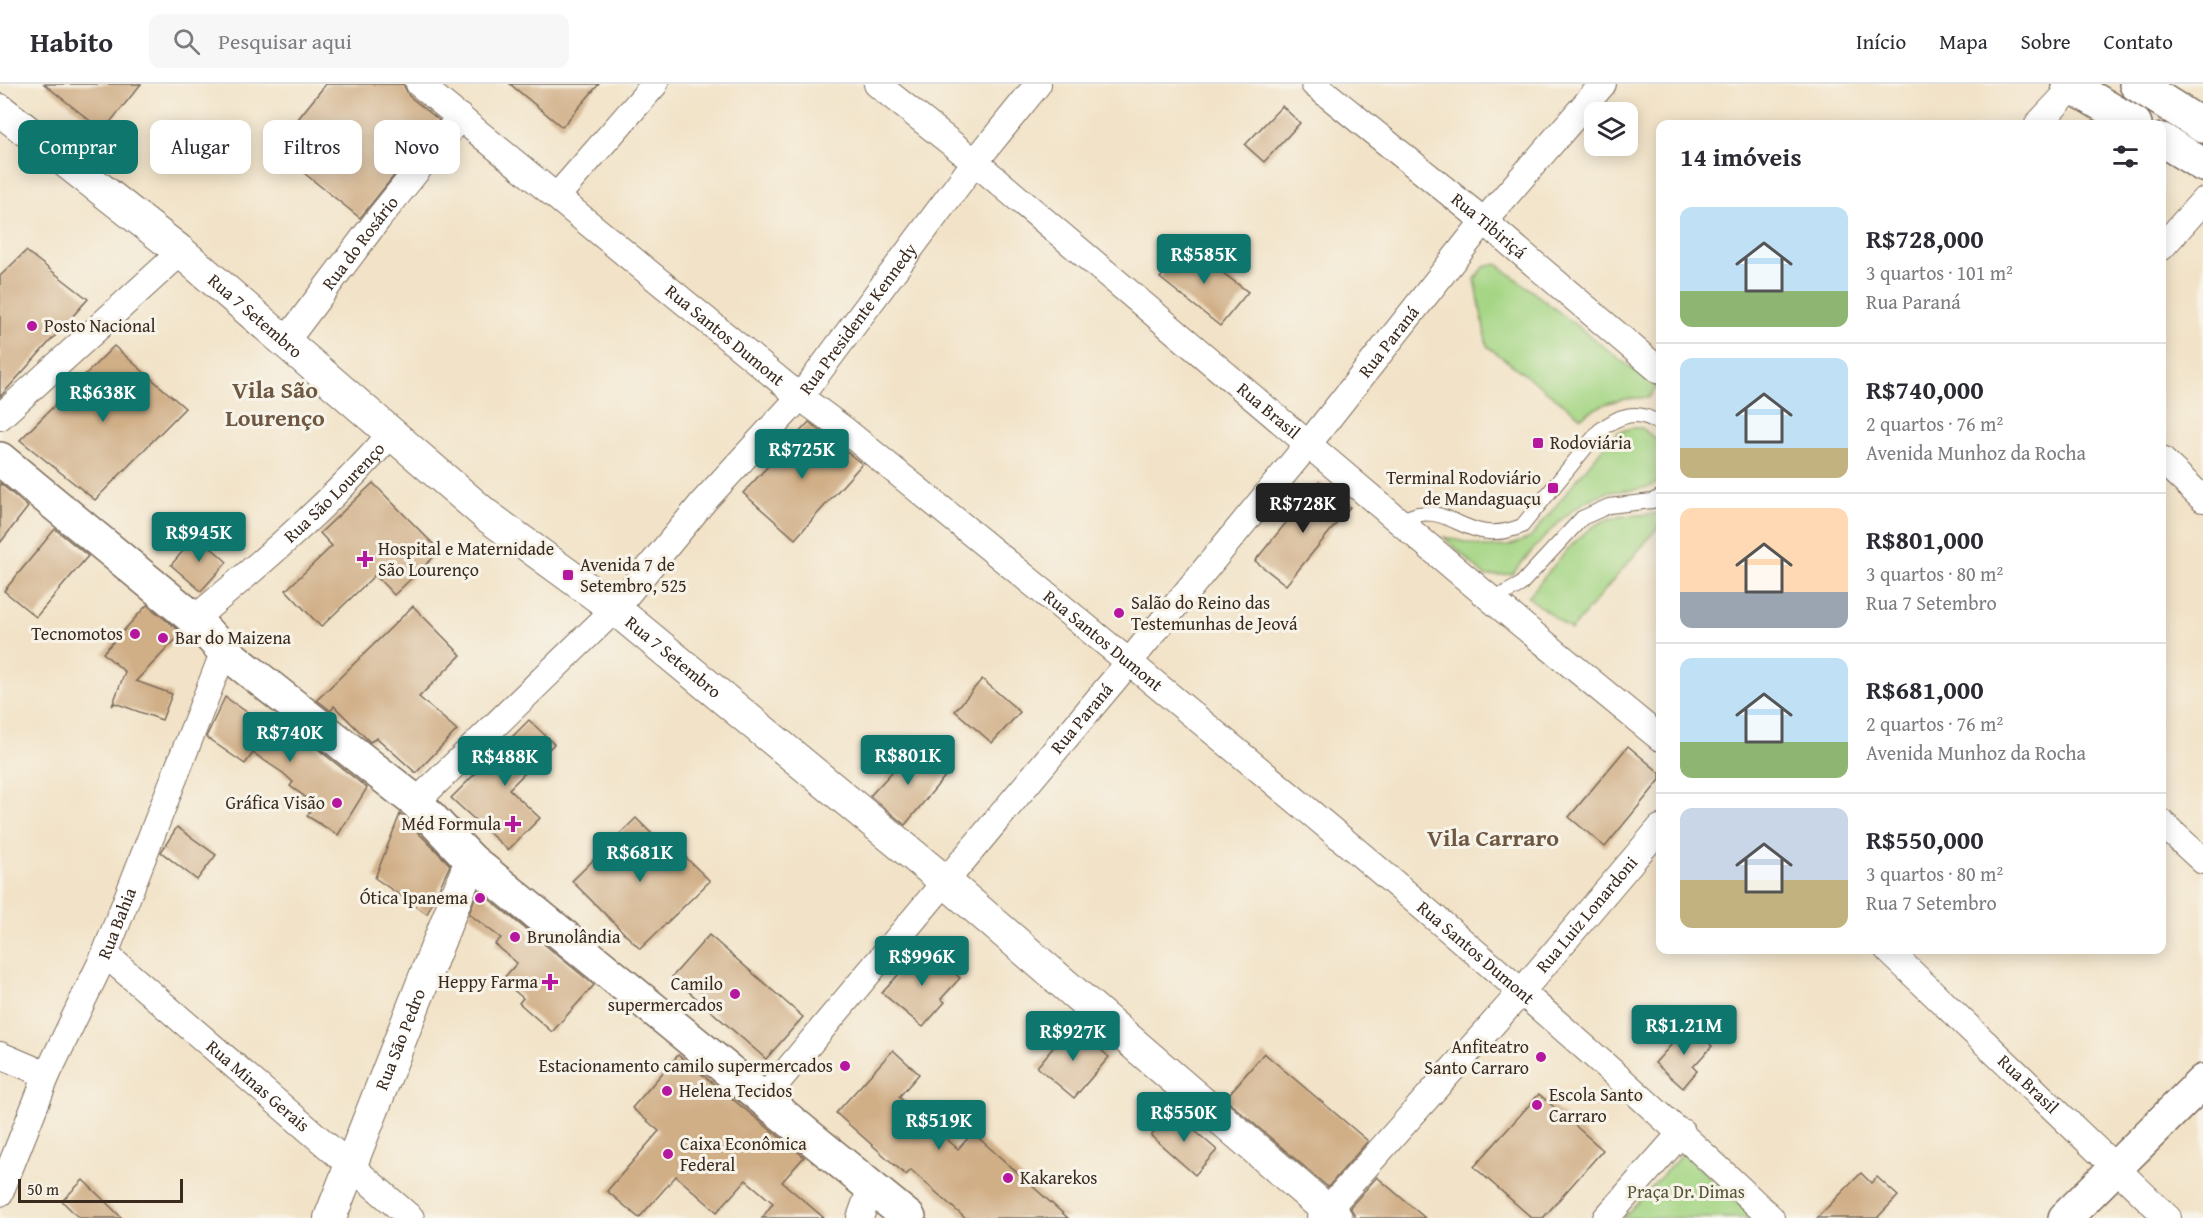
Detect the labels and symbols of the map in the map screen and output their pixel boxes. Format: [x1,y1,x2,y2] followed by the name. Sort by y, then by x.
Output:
[1446,186,1533,265] street label: Rua Tibiriçá
[315,190,405,295] street label: Rua do Rosário
[1155,234,1253,285] pin: R$585K
[792,237,923,400] street label: Rua Presidente Kennedy
[202,267,309,364] street label: Rua 7 Setembro
[660,278,791,393] street label: Rua Santos Dumont
[1351,299,1426,383] street label: Rua Paraná
[44,312,156,339] place label: Posto Nacional
[25,319,39,333] marker: Posto Nacional
[54,372,152,423] pin: R$638K
[225,372,325,435] district label: Vila São Lourenço
[1231,375,1307,445] street label: Rua Brasil
[753,429,851,480] pin: R$725K
[1550,429,1632,456] place label: Rodoviária
[277,436,391,549] street label: Rua São Lourenço
[1531,436,1545,450] marker: Rodoviária
[1386,464,1541,512] place label: Terminal Rodoviário de Mandaguaçu
[1546,481,1560,495] marker: Terminal Rodoviário de Mandaguaçu
[1254,483,1352,534] pin: R$728K
[150,512,248,563] pin: R$945K
[378,535,554,583] place label: Hospital e Maternidade São Lourenço
[356,550,374,568] marker: Hospital e Maternidade São Lourenço
[580,551,687,599] place label: Avenida 7 de Setembro, 525
[561,568,575,582] marker: Avenida 7 de Setembro, 525
[1038,583,1170,698] street label: Rua Santos Dumont
[1131,589,1298,637] place label: Salão do Reino das Testemunhas de Jeová
[1112,606,1126,620] marker: Salão do Reino das Testemunhas de Jeová
[620,609,728,705] street label: Rua 7 Setembro
[31,620,123,647] place label: Tecnomotos
[175,624,292,651] place label: Bar do Maizena
[128,627,142,641] marker: Tecnomotos
[156,631,170,645] marker: Bar do Maizena
[1044,676,1119,760] street label: Rua Paraná
[241,712,339,763] pin: R$740K
[859,735,957,786] pin: R$801K
[456,736,554,787] pin: R$488K
[226,789,325,816] place label: Gráfica Visão
[330,796,344,810] marker: Gráfica Visão
[402,810,501,837] place label: Méd Formula
[506,817,520,831] marker: Méd Formula
[1427,820,1559,855] district label: Vila Carraro
[591,832,689,883] pin: R$681K
[1529,850,1644,979] street label: Rua Luiz Lonardoni
[90,883,143,963] street label: Rua Bahia
[360,884,468,911] place label: Ótica Ipanema
[473,891,487,905] marker: Ótica Ipanema
[1411,894,1541,1011] street label: Rua Santos Dumont
[527,923,621,950] place label: Brunolândia
[508,930,522,944] marker: Brunolândia
[873,936,971,987] pin: R$996K
[438,968,538,995] place label: Heppy Farma
[608,970,723,1018] place label: Camilo supermercados
[543,975,557,989] marker: Heppy Farma
[368,984,432,1094] street label: Rua São Pedro
[728,987,742,1001] marker: Camilo supermercados
[1629,1005,1739,1056] pin: R$1.21M
[1024,1011,1122,1062] pin: R$927K
[201,1033,316,1138] street label: Rua Minas Gerais
[1424,1033,1529,1081] place label: Anfiteatro Santo Carraro
[1992,1048,2065,1120] street label: Rua Brasil
[1534,1050,1548,1064] marker: Anfiteatro Santo Carraro
[539,1052,833,1079] place label: Estacionamento camilo supermercados
[838,1059,852,1073] marker: Estacionamento camilo supermercados
[679,1077,792,1104] place label: Helena Tecidos
[1549,1081,1643,1129] place label: Escola Santo Carraro
[660,1084,674,1098] marker: Helena Tecidos
[1135,1092,1233,1143] pin: R$550K
[1530,1098,1544,1112] marker: Escola Santo Carraro
[890,1100,988,1151] pin: R$519K
[680,1130,807,1178] place label: Caixa Econômica Federal
[661,1147,675,1161] marker: Caixa Econômica Federal
[1020,1164,1098,1191] place label: Kakarekos
[1001,1171,1015,1185] marker: Kakarekos
[18,1176,183,1204] scale bar
[1627,1178,1745,1205] park label: Praça Dr. Dimas

